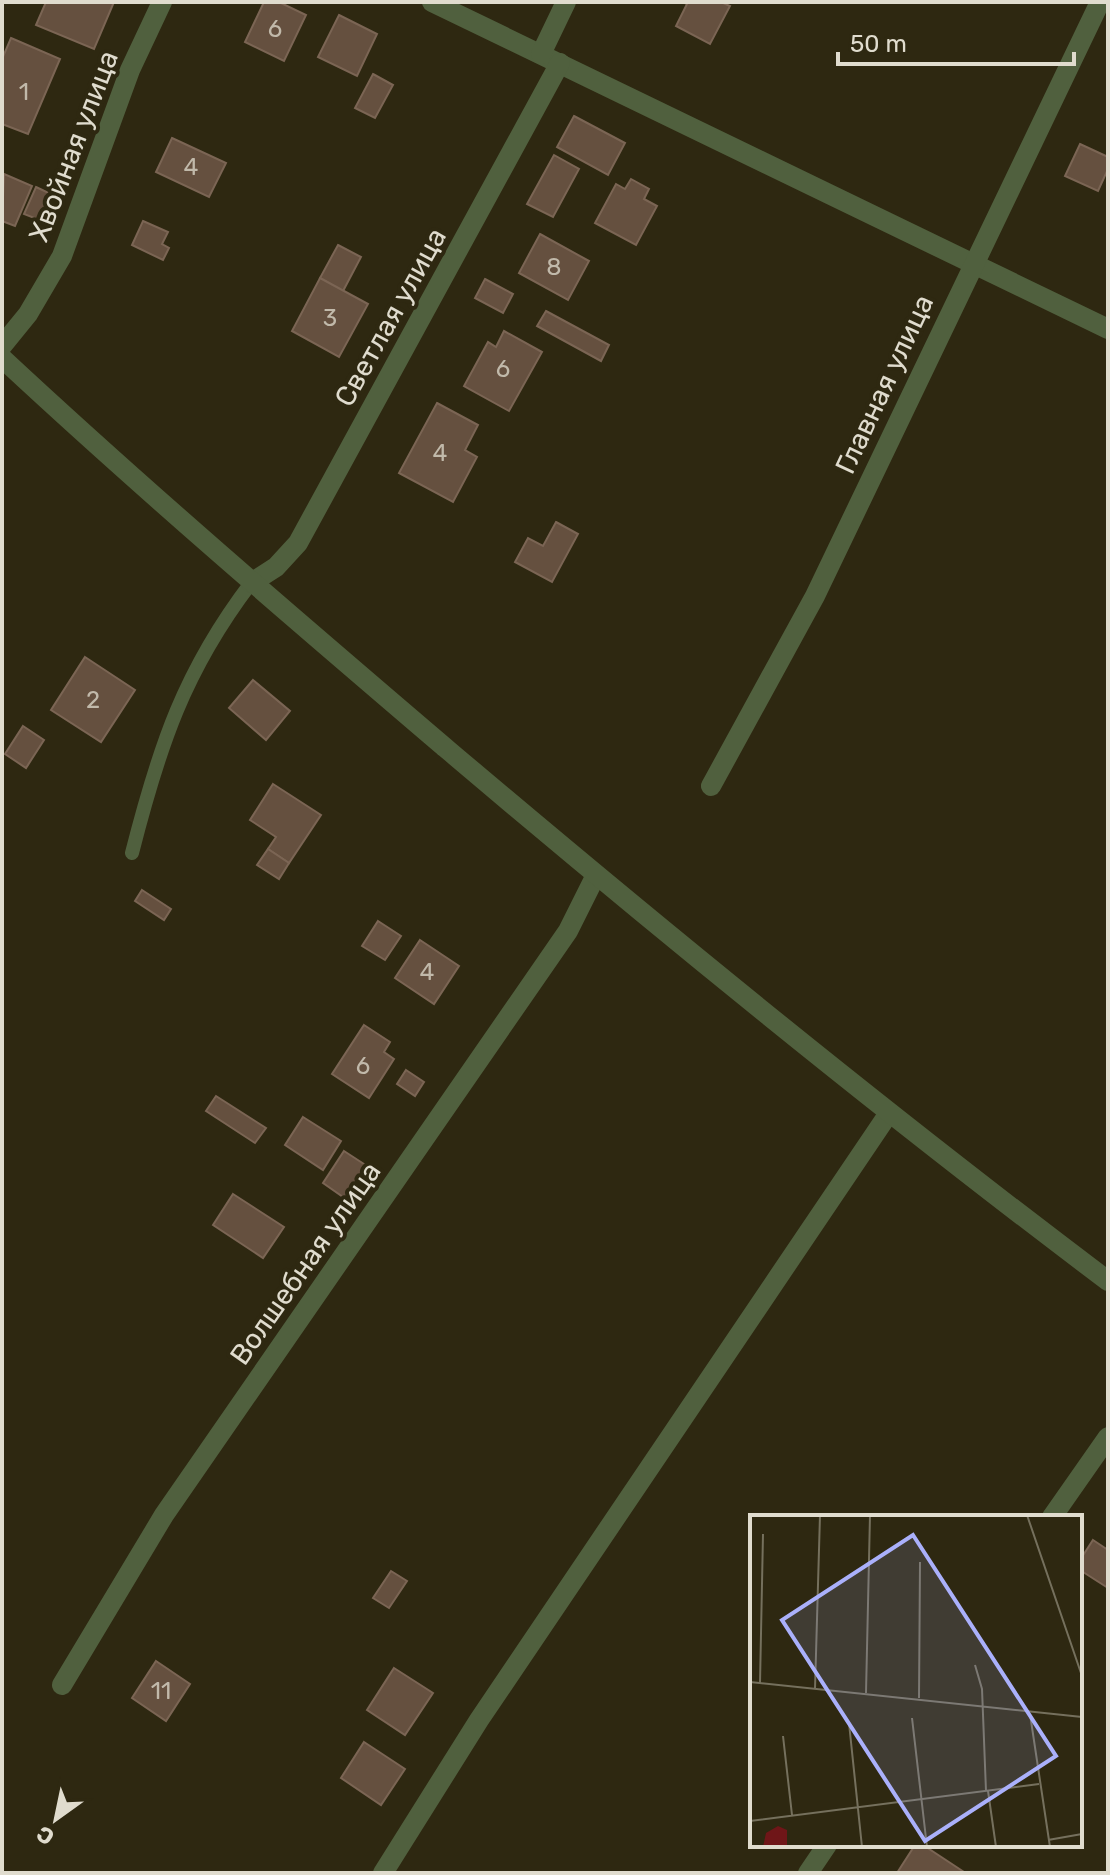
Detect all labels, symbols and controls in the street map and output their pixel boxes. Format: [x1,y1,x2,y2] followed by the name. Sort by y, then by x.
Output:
[268,15,282,43] house number: 6
[838,16,1074,66] scale bar
[850,30,907,58] text: 50 m
[22,46,125,246] street label: Хвойная улица
[19,78,29,106] house number: 1
[184,153,199,181] house number: 4
[328,222,453,412] street label: Светлая улица
[546,253,562,281] house number: 8
[829,289,940,479] street label: Главная улица
[323,304,337,332] house number: 3
[496,355,510,383] house number: 6
[433,439,448,467] house number: 4
[86,686,100,714] house number: 2
[420,958,435,986] house number: 4
[356,1052,370,1080] house number: 6
[223,1156,388,1371] street label: Волшебная улица
[750,1515,1082,1847] inset map
[151,1677,171,1705] house number: 11
[16,1779,96,1859] north arrow
[32,1820,59,1851] text: С

